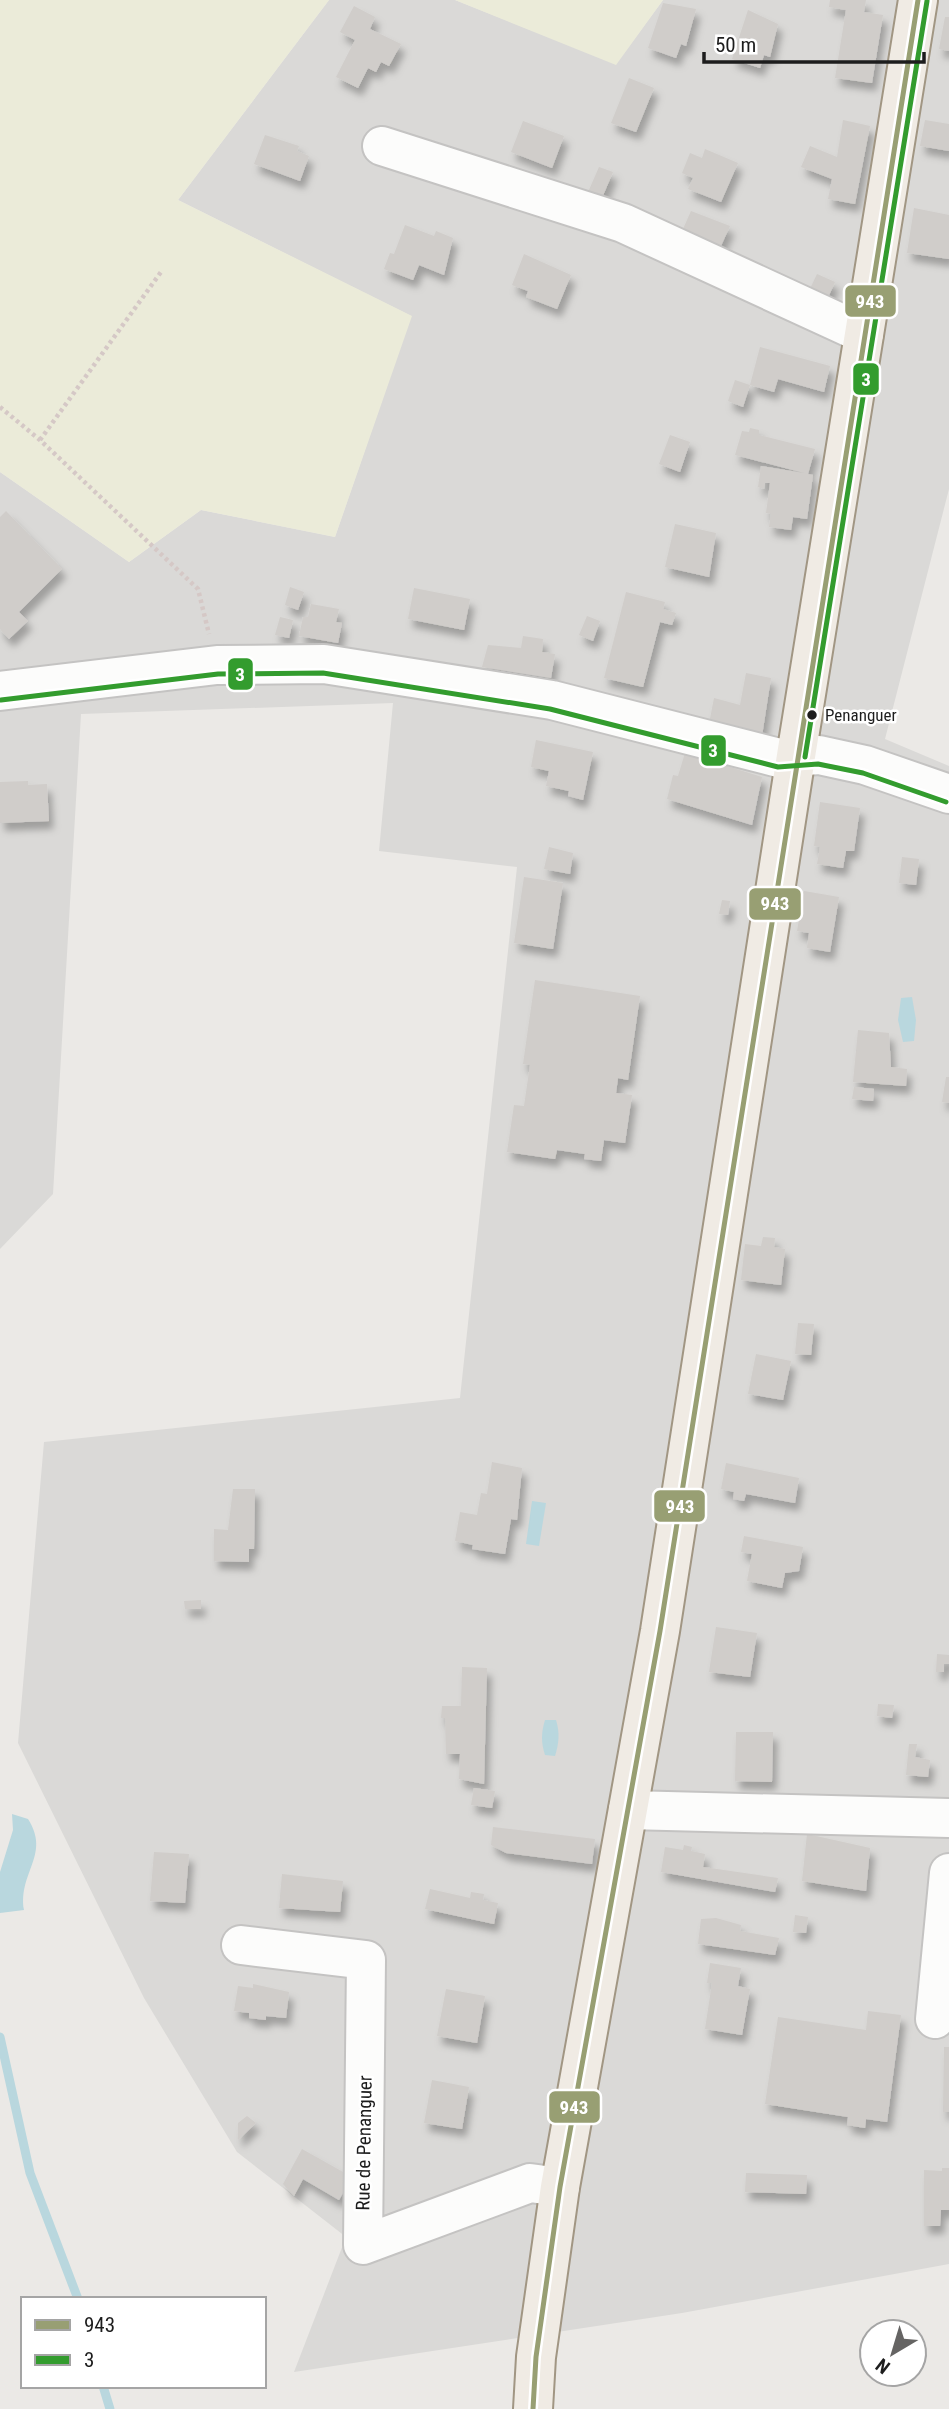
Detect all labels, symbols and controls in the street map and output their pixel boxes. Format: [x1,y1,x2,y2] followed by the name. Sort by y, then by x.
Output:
[704,21,925,65] scale bar
[715,33,756,57] text: 50 m
[844,284,897,318] line badge: 943
[856,290,884,313] text: 943
[852,362,880,396] line badge: 3
[861,368,871,391] text: 3
[227,657,254,691] line badge: 3
[235,663,245,686] text: 3
[825,705,897,725] place label: Penanguer
[805,708,819,722] marker: Penanguer
[700,734,727,767] line badge: 3
[708,739,718,762] text: 3
[748,887,802,921] line badge: 943
[761,892,789,915] text: 943
[653,1489,706,1523] line badge: 943
[666,1495,694,1518] text: 943
[351,2075,377,2211] street label: Rue de Penanguer
[548,2090,601,2124] line badge: 943
[560,2096,588,2119] text: 943
[21,2297,266,2388] legend
[84,2313,115,2337] text: 943
[858,2318,928,2388] north arrow
[84,2348,94,2372] text: 3
[871,2353,895,2379] text: N

